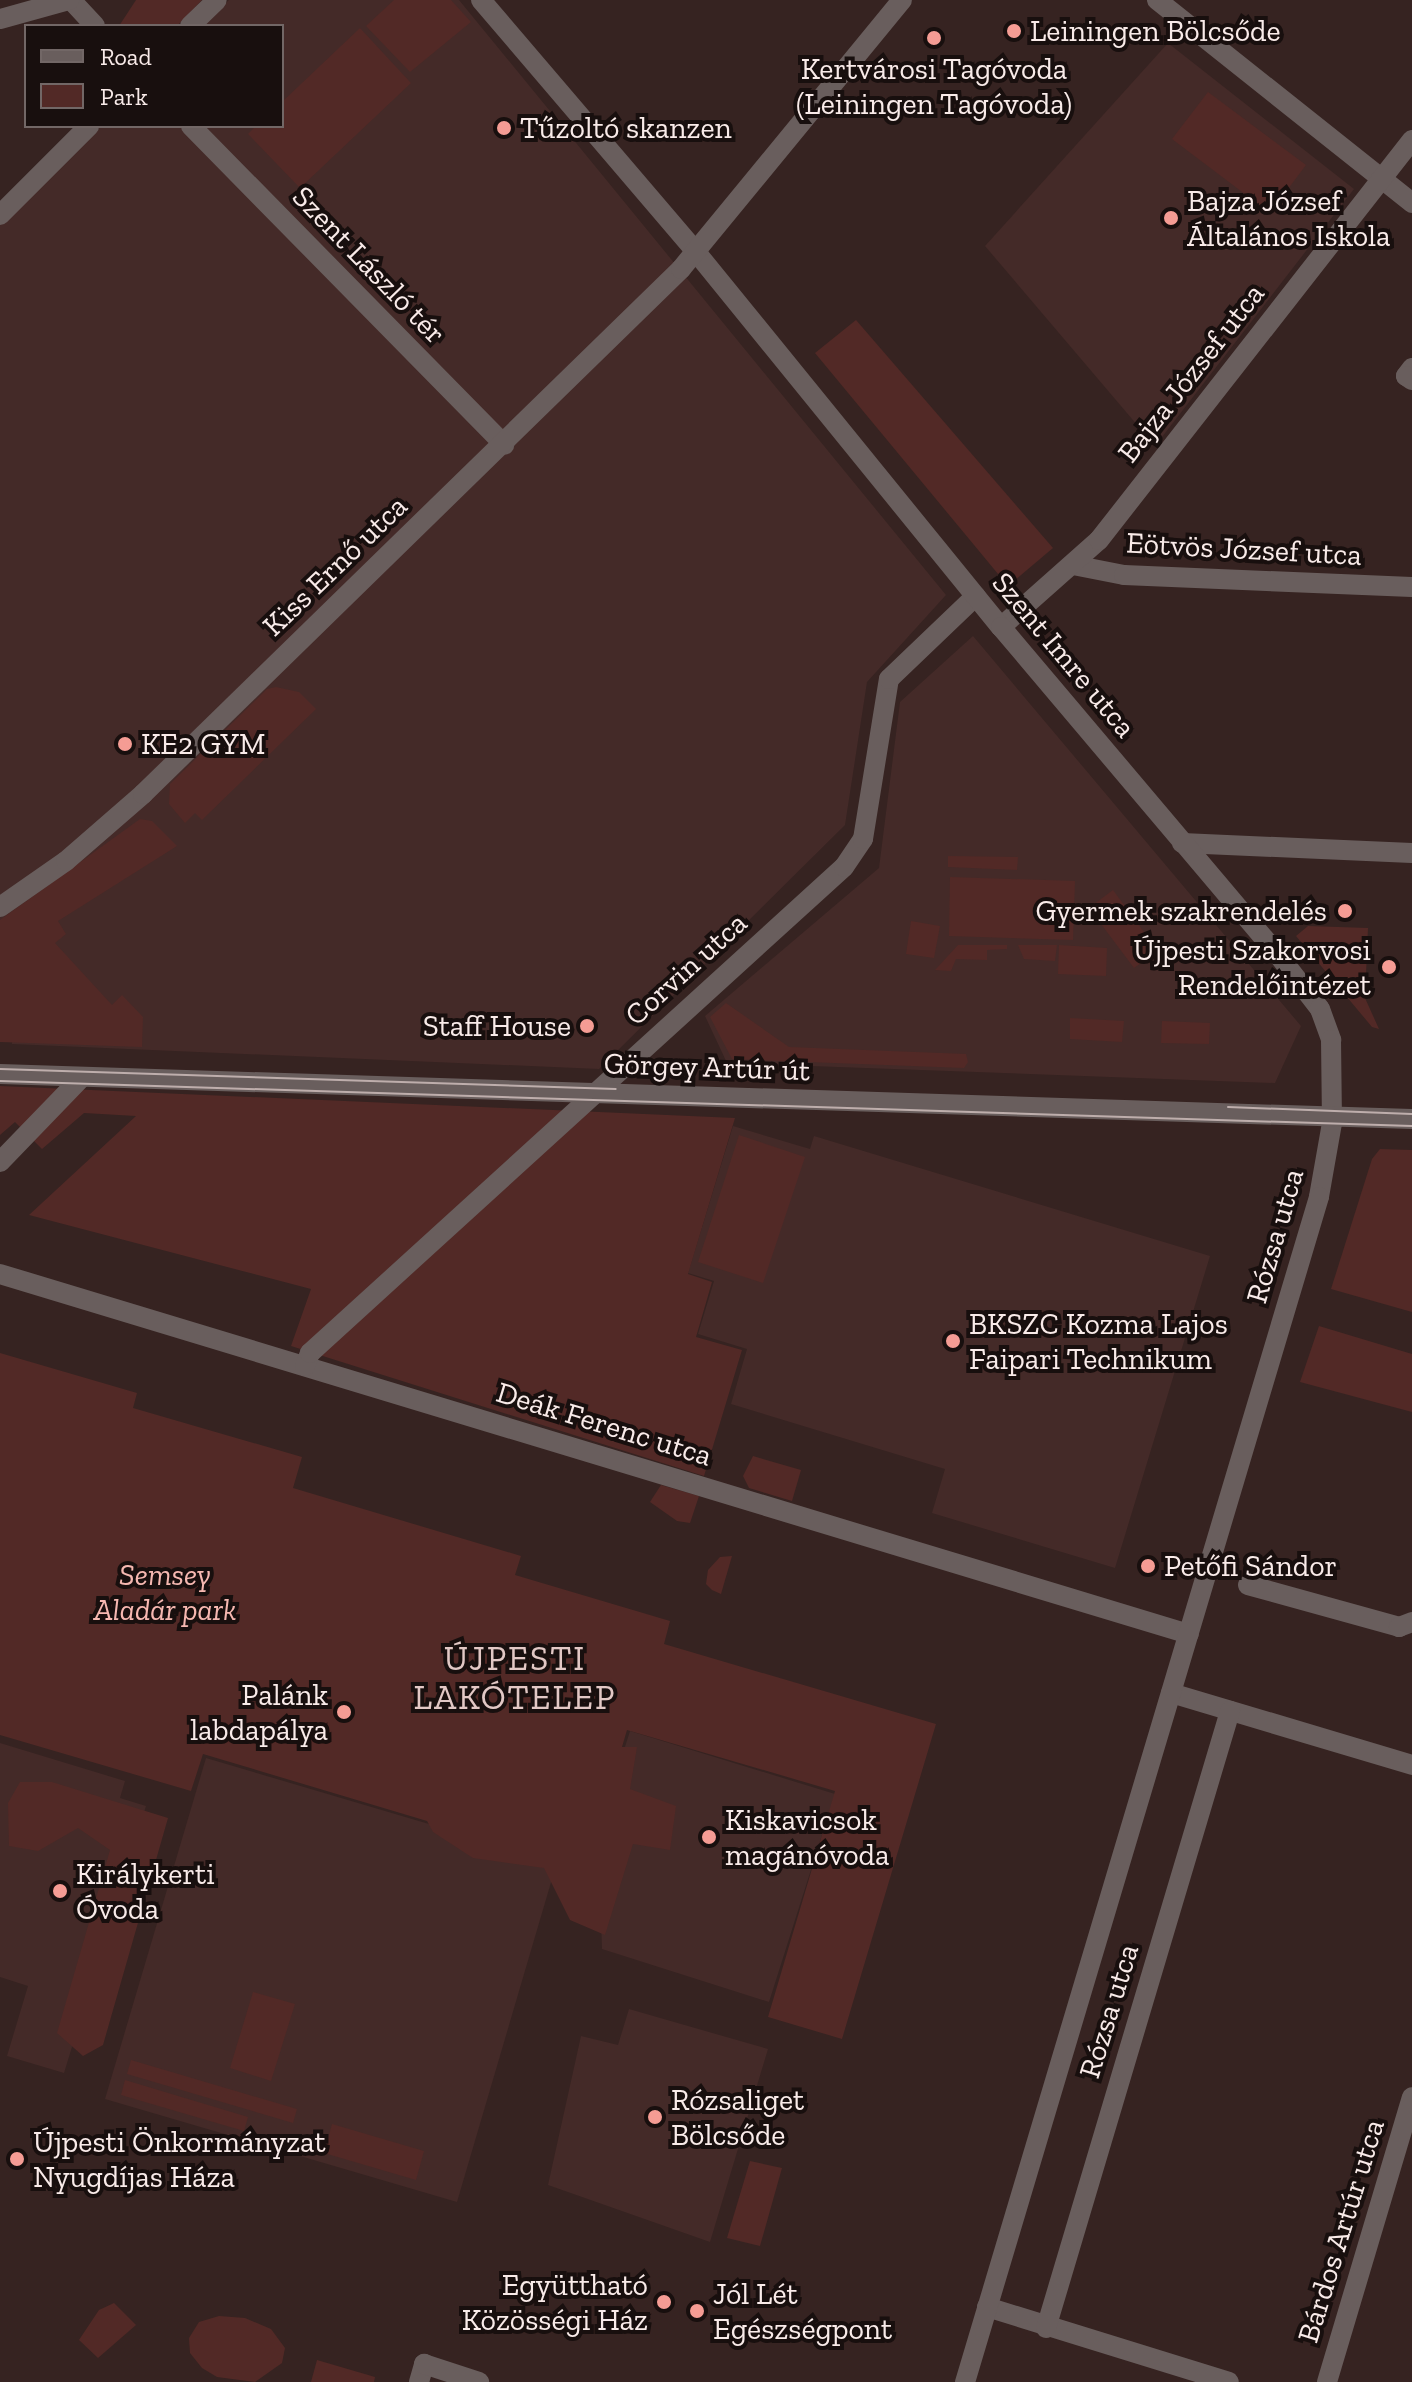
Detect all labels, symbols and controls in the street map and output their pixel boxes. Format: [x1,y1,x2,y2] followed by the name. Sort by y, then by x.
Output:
[1030,13,1281,49] place label: Leiningen Bölcsőde
[1005,22,1023,40] marker: Leiningen Bölcsőde
[24,24,284,128] legend
[925,29,943,47] marker: Kertvárosi Tagóvoda (Leiningen Tagóvoda)
[100,42,152,71] text: Road
[796,51,1072,122] place label: Kertvárosi Tagóvoda (Leiningen Tagóvoda)
[100,82,148,111] text: Park
[520,110,732,146] place label: Tűzoltó skanzen
[495,119,513,137] marker: Tűzoltó skanzen
[285,179,453,351] street label: Szent László tér
[1187,183,1391,254] place label: Bajza József Általános Iskola
[1162,209,1180,227] marker: Bajza József Általános Iskola
[1110,276,1272,470] street label: Bajza József utca
[255,488,415,644] street label: Kiss Ernő utca
[1125,525,1363,573] street label: Eötvös József utca
[985,565,1143,745] street label: Szent Imre utca
[141,726,265,762] place label: KE2 GYM
[116,735,134,753] marker: KE2 GYM
[1035,893,1327,929] place label: Gyermek szakrendelés
[1334,900,1356,922] marker: Gyermek szakrendelés
[618,905,754,1033] street label: Corvin utca
[1133,932,1371,1002] place label: Újpesti Szakorvosi Rendelőintézet
[1378,956,1400,978] marker: Újpesti Szakorvosi Rendelőintézet
[423,1008,571,1044] place label: Staff House
[578,1017,596,1035] marker: Staff House
[602,1045,812,1089] street label: Görgey Artúr út
[1239,1165,1311,1307] street label: Rózsa utca
[969,1306,1228,1376] place label: BKSZC Kozma Lajos Faipari Technikum
[944,1332,962,1350] marker: BKSZC Kozma Lajos Faipari Technikum
[492,1374,716,1474] street label: Deák Ferenc utca
[1164,1548,1337,1584] place label: Petőfi Sándor
[93,1557,237,1628] park label: Semsey Aladár park
[1139,1557,1157,1575] marker: Petőfi Sándor
[414,1638,616,1718] district label: ÚJPESTI LAKÓTELEP
[190,1677,328,1748] place label: Palánk labdapálya
[335,1703,353,1721] marker: Palánk labdapálya
[725,1802,890,1872] place label: Kiskavicsok magánóvoda
[700,1828,718,1846] marker: Kiskavicsok magánóvoda
[76,1856,215,1926] place label: Királykerti Óvoda
[51,1882,69,1900] marker: Királykerti Óvoda
[1072,1940,1146,2082] street label: Rózsa utca
[671,2082,804,2152] place label: Rózsaliget Bölcsőde
[646,2108,664,2126] marker: Rózsaliget Bölcsőde
[1290,2114,1392,2348] street label: Bárdos Artúr utca
[33,2124,326,2194] place label: Újpesti Önkormányzat Nyugdíjas Háza
[8,2150,26,2168] marker: Újpesti Önkormányzat Nyugdíjas Háza
[462,2267,648,2338] place label: Együttható Közösségi Ház
[713,2276,892,2346] place label: Jól Lét Egészségpont
[655,2293,673,2311] marker: Együttható Közösségi Ház
[688,2302,706,2320] marker: Jól Lét Egészségpont

